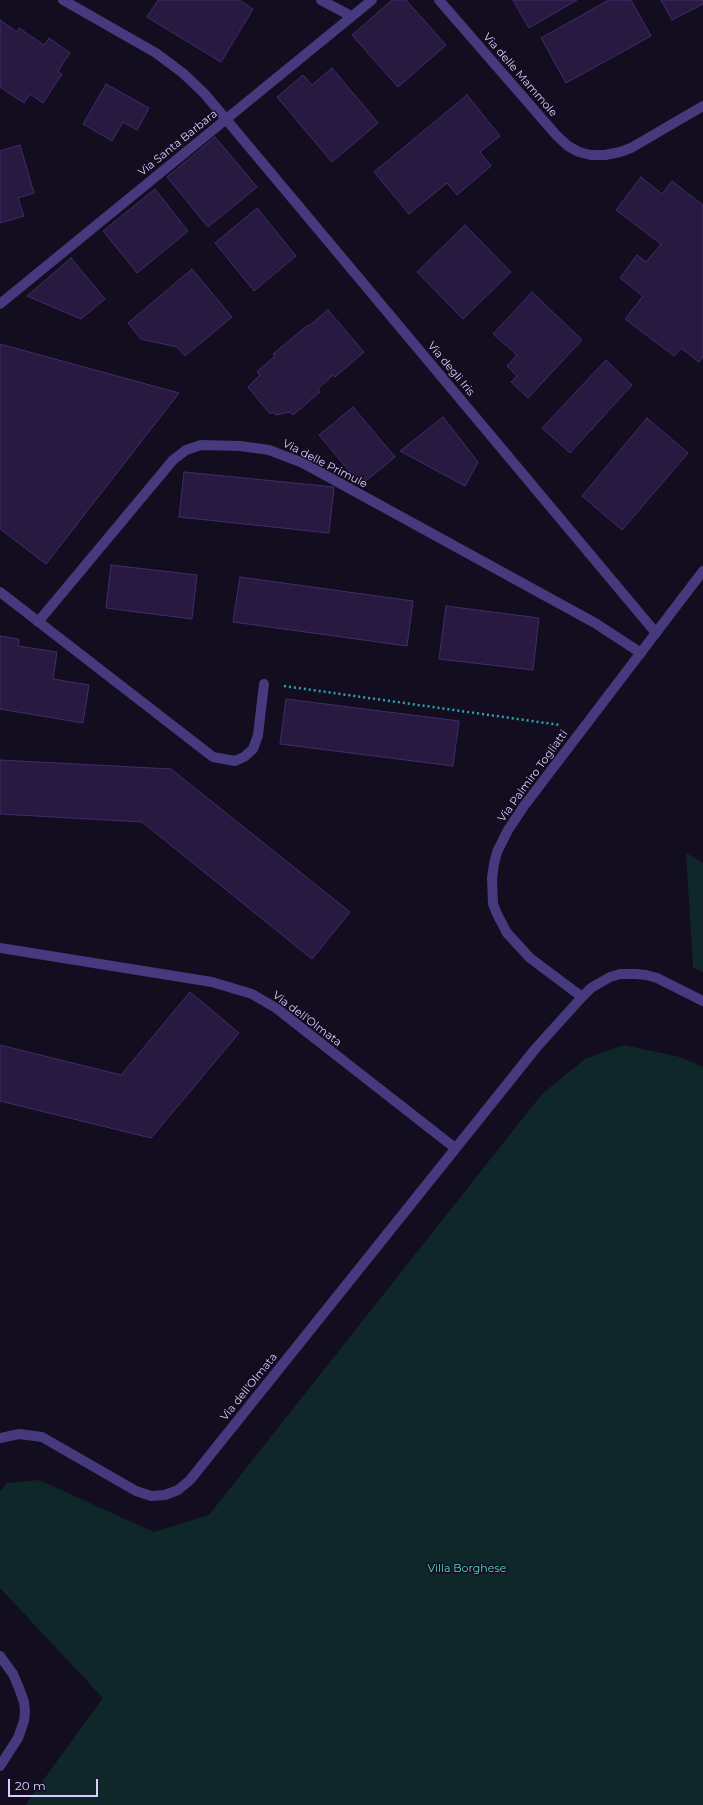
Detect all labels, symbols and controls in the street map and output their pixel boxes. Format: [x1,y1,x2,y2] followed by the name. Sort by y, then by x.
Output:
[480,31,560,119] street label: Via delle Mammole
[136,107,220,179] street label: Via Santa Barbara
[425,339,477,399] street label: Via degli Iris
[281,437,369,491] street label: Via delle Primule
[495,728,571,824] street label: Via Palmiro Togliatti
[270,989,344,1049] street label: Via dell'Olmata
[218,1351,280,1423] street label: Via dell'Olmata
[428,1562,506,1576] park label: Villa Borghese
[10,1771,100,1797] scale bar
[15,1778,46,1793] text: 20 m

